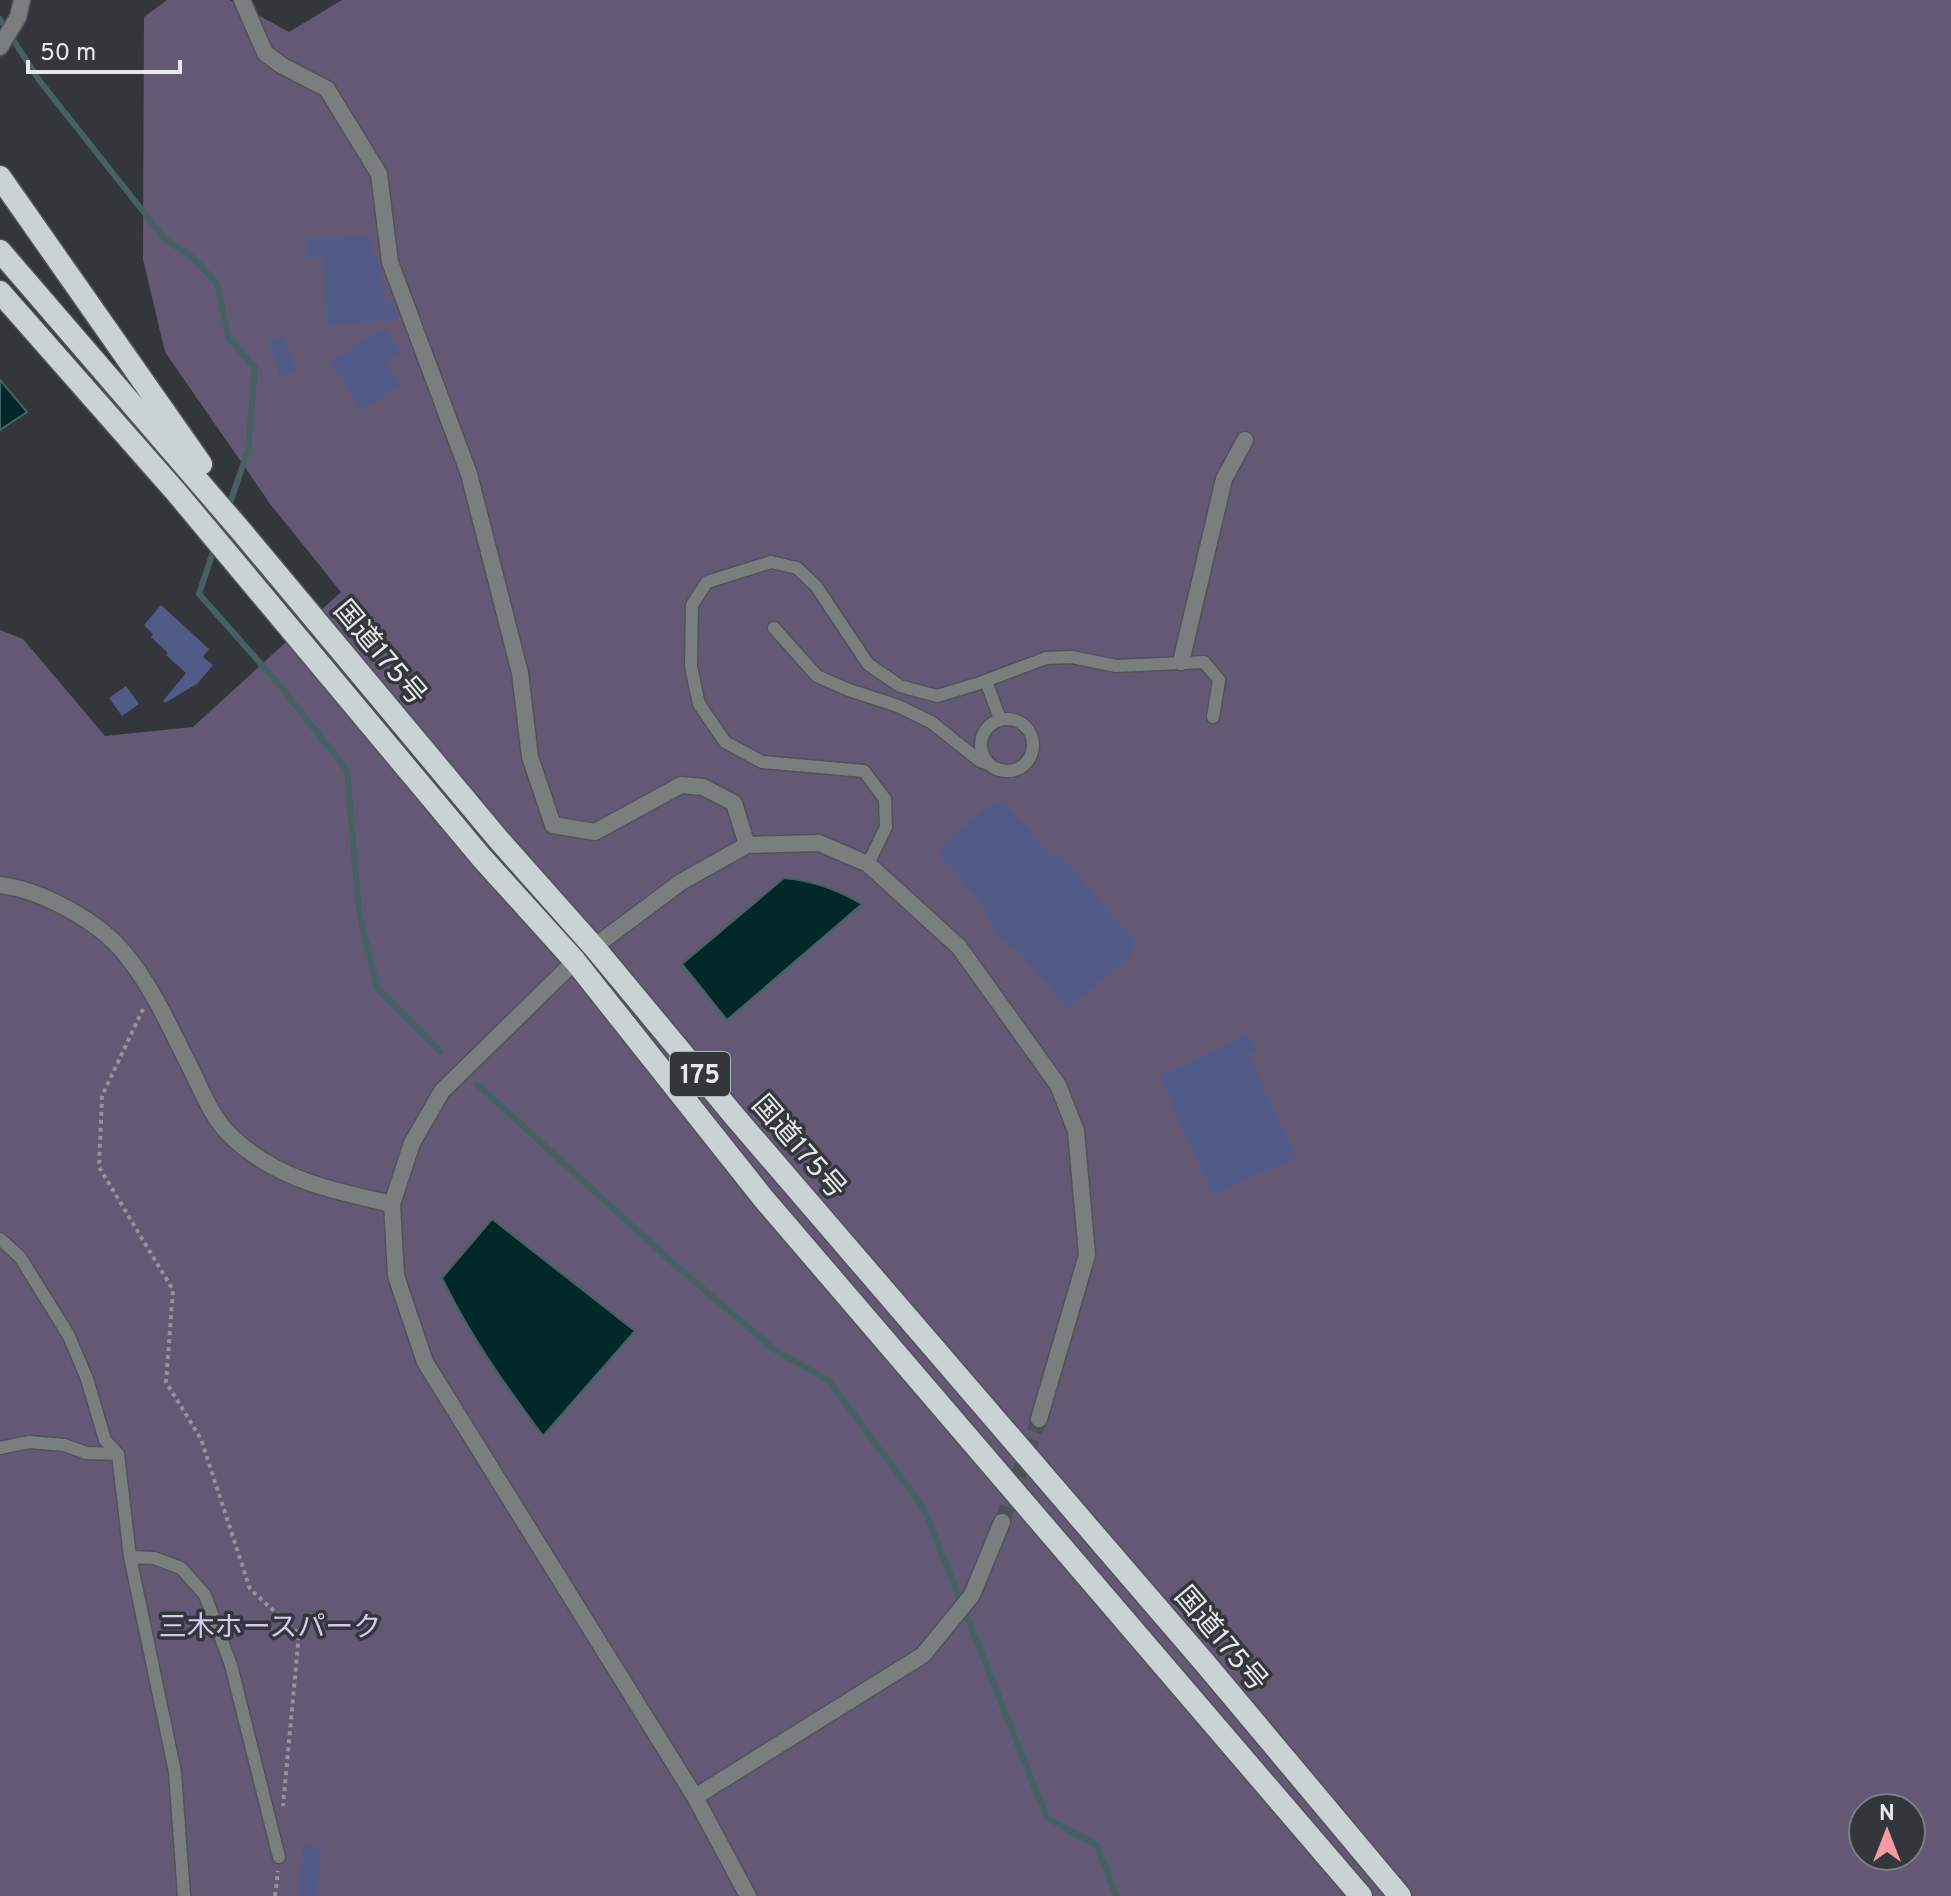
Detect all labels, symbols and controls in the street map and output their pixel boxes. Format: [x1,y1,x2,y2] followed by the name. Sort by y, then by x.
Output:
[28,24,180,74] scale bar
[40,39,96,69] text: 50 m
[324,594,433,714] street label: 国道175号
[670,1052,730,1096] road number: 175
[743,1088,853,1207] street label: 国道175号
[1165,1580,1274,1700] street label: 国道175号
[159,1611,381,1647] park label: 三木ホースパーク
[1847,1792,1927,1872] north arrow
[1879,1801,1895,1828] text: N

